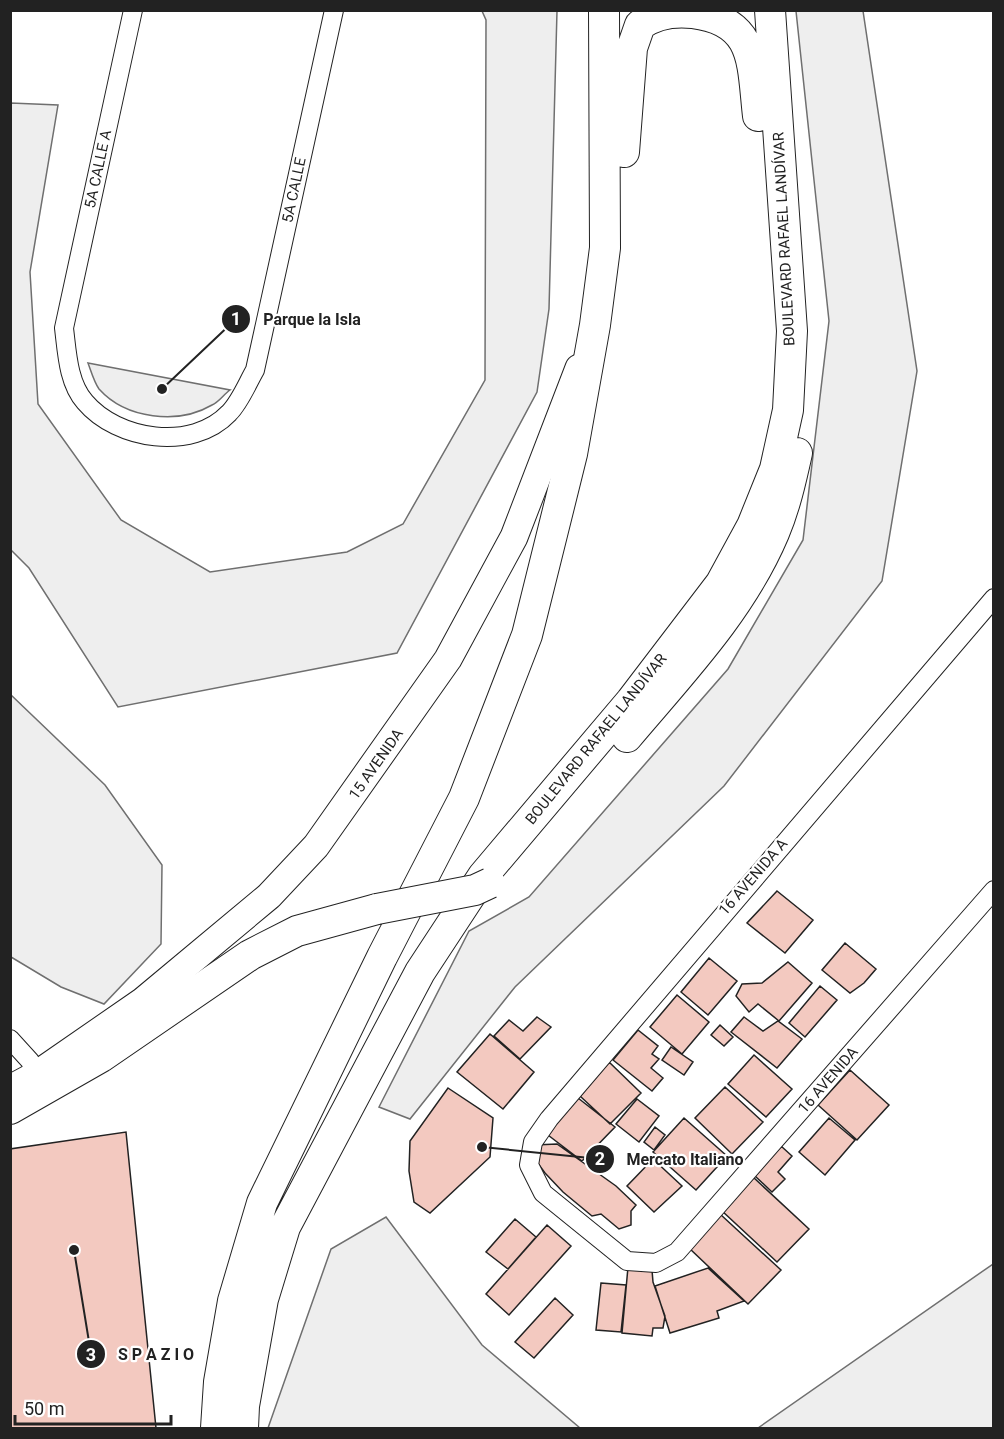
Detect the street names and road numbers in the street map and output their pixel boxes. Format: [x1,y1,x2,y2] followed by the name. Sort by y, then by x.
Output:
[81,128,115,210] street label: 5A CALLE A
[769,131,799,347] street label: BOULEVARD RAFAEL LANDÍVAR
[278,155,310,224] street label: 5A CALLE
[522,650,670,828] street label: BOULEVARD RAFAEL LANDÍVAR
[345,725,407,803] street label: 15 AVENIDA
[715,835,791,919] street label: 16 AVENIDA A
[794,1043,862,1117] street label: 16 AVENIDA

